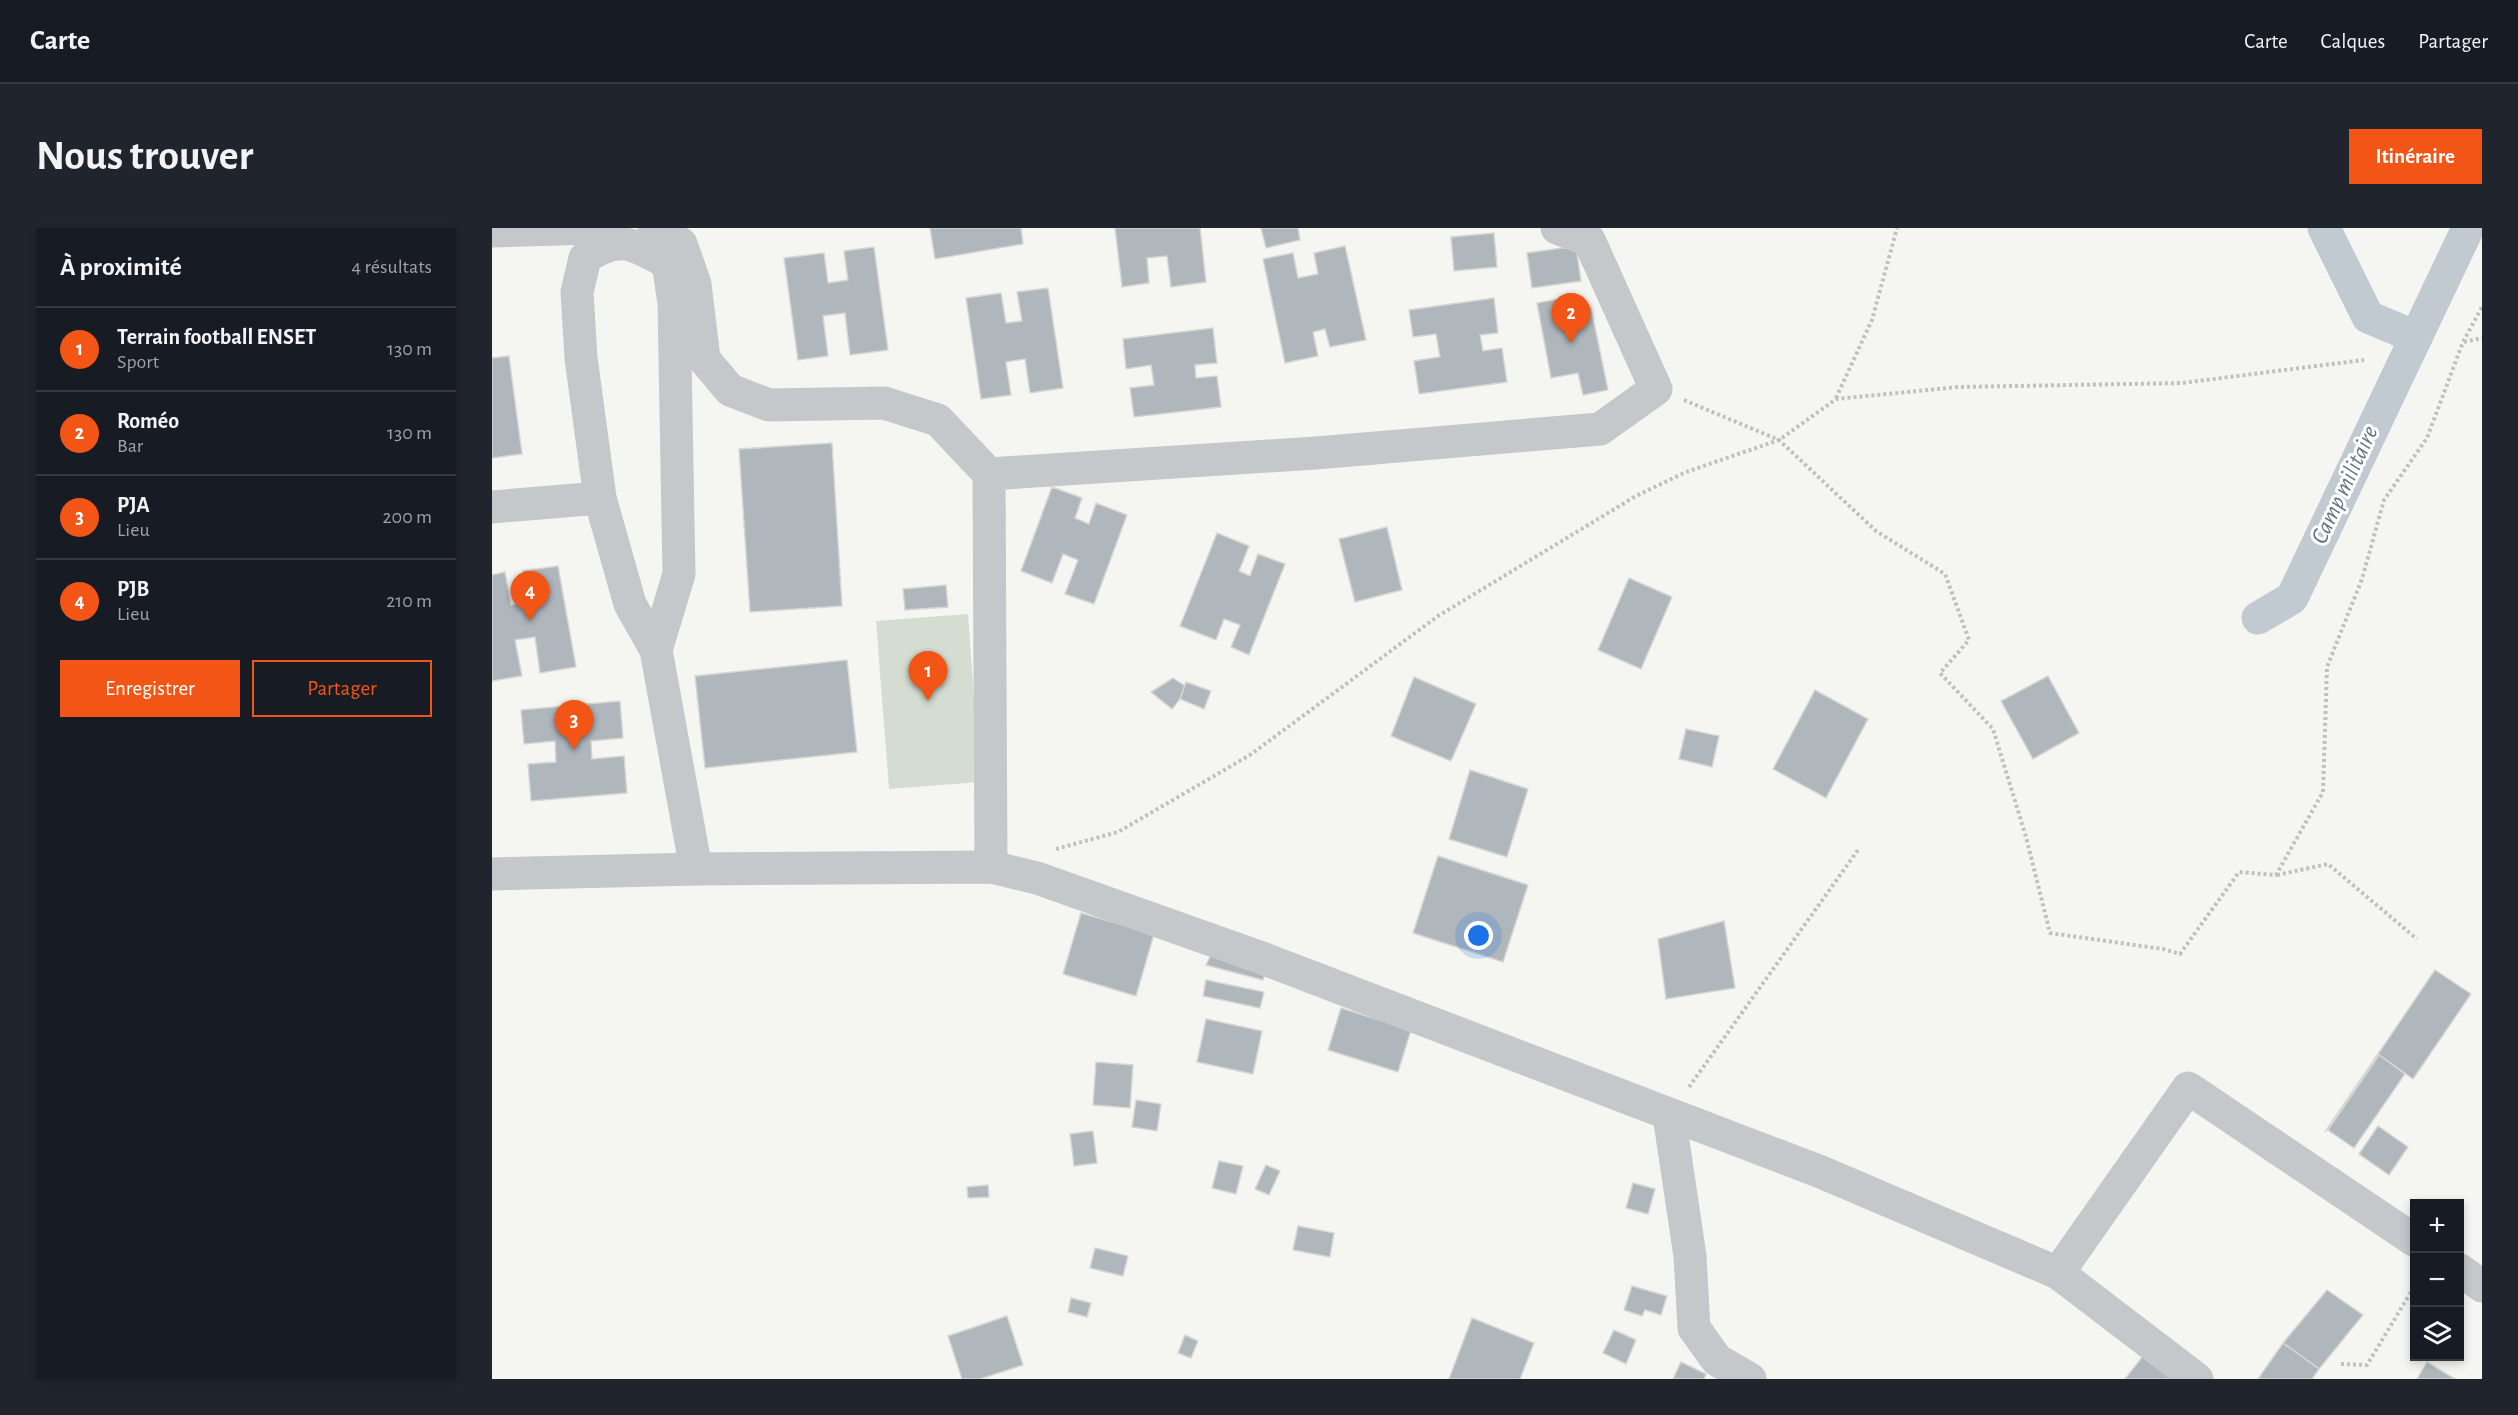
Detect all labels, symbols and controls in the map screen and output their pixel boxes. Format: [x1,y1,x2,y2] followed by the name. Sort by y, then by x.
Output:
[30,27,90,55] text: Carte
[2244,31,2288,52] text: Carte
[2321,31,2385,52] text: Calques
[2418,31,2488,52] text: Partager
[2349,129,2482,184] button: Itinéraire
[36,135,253,177] text: Nous trouver
[60,254,182,280] text: À proximité
[351,257,432,277] text: 4 résultats
[1552,294,1590,343] pin: 2
[117,326,316,348] text: Terrain football ENSET
[76,339,83,359] text: 1
[387,339,432,359] text: 130 m
[117,352,159,372] text: Sport
[117,410,179,432] text: Roméo
[2307,422,2383,548] water label: Camp militaire
[75,423,84,443] text: 2
[387,423,432,443] text: 130 m
[117,436,143,456] text: Bar
[117,494,150,516] text: PJA
[75,507,84,527] text: 3
[382,507,432,527] text: 200 m
[117,520,150,540] text: Lieu
[510,572,549,621] pin: 4
[117,578,149,600] text: PJB
[74,591,85,611] text: 4
[386,591,432,611] text: 210 m
[117,604,150,624] text: Lieu
[908,652,948,701] pin: 1
[60,660,240,717] button: Enregistrer
[252,660,432,717] button: Partager
[554,700,593,750] pin: 3
[1464,921,1493,950] your location
[2410,1199,2464,1361] map controls
[2410,1199,2464,1253] button: +
[2410,1253,2464,1307] button: −
[2410,1307,2464,1361] button: layers

